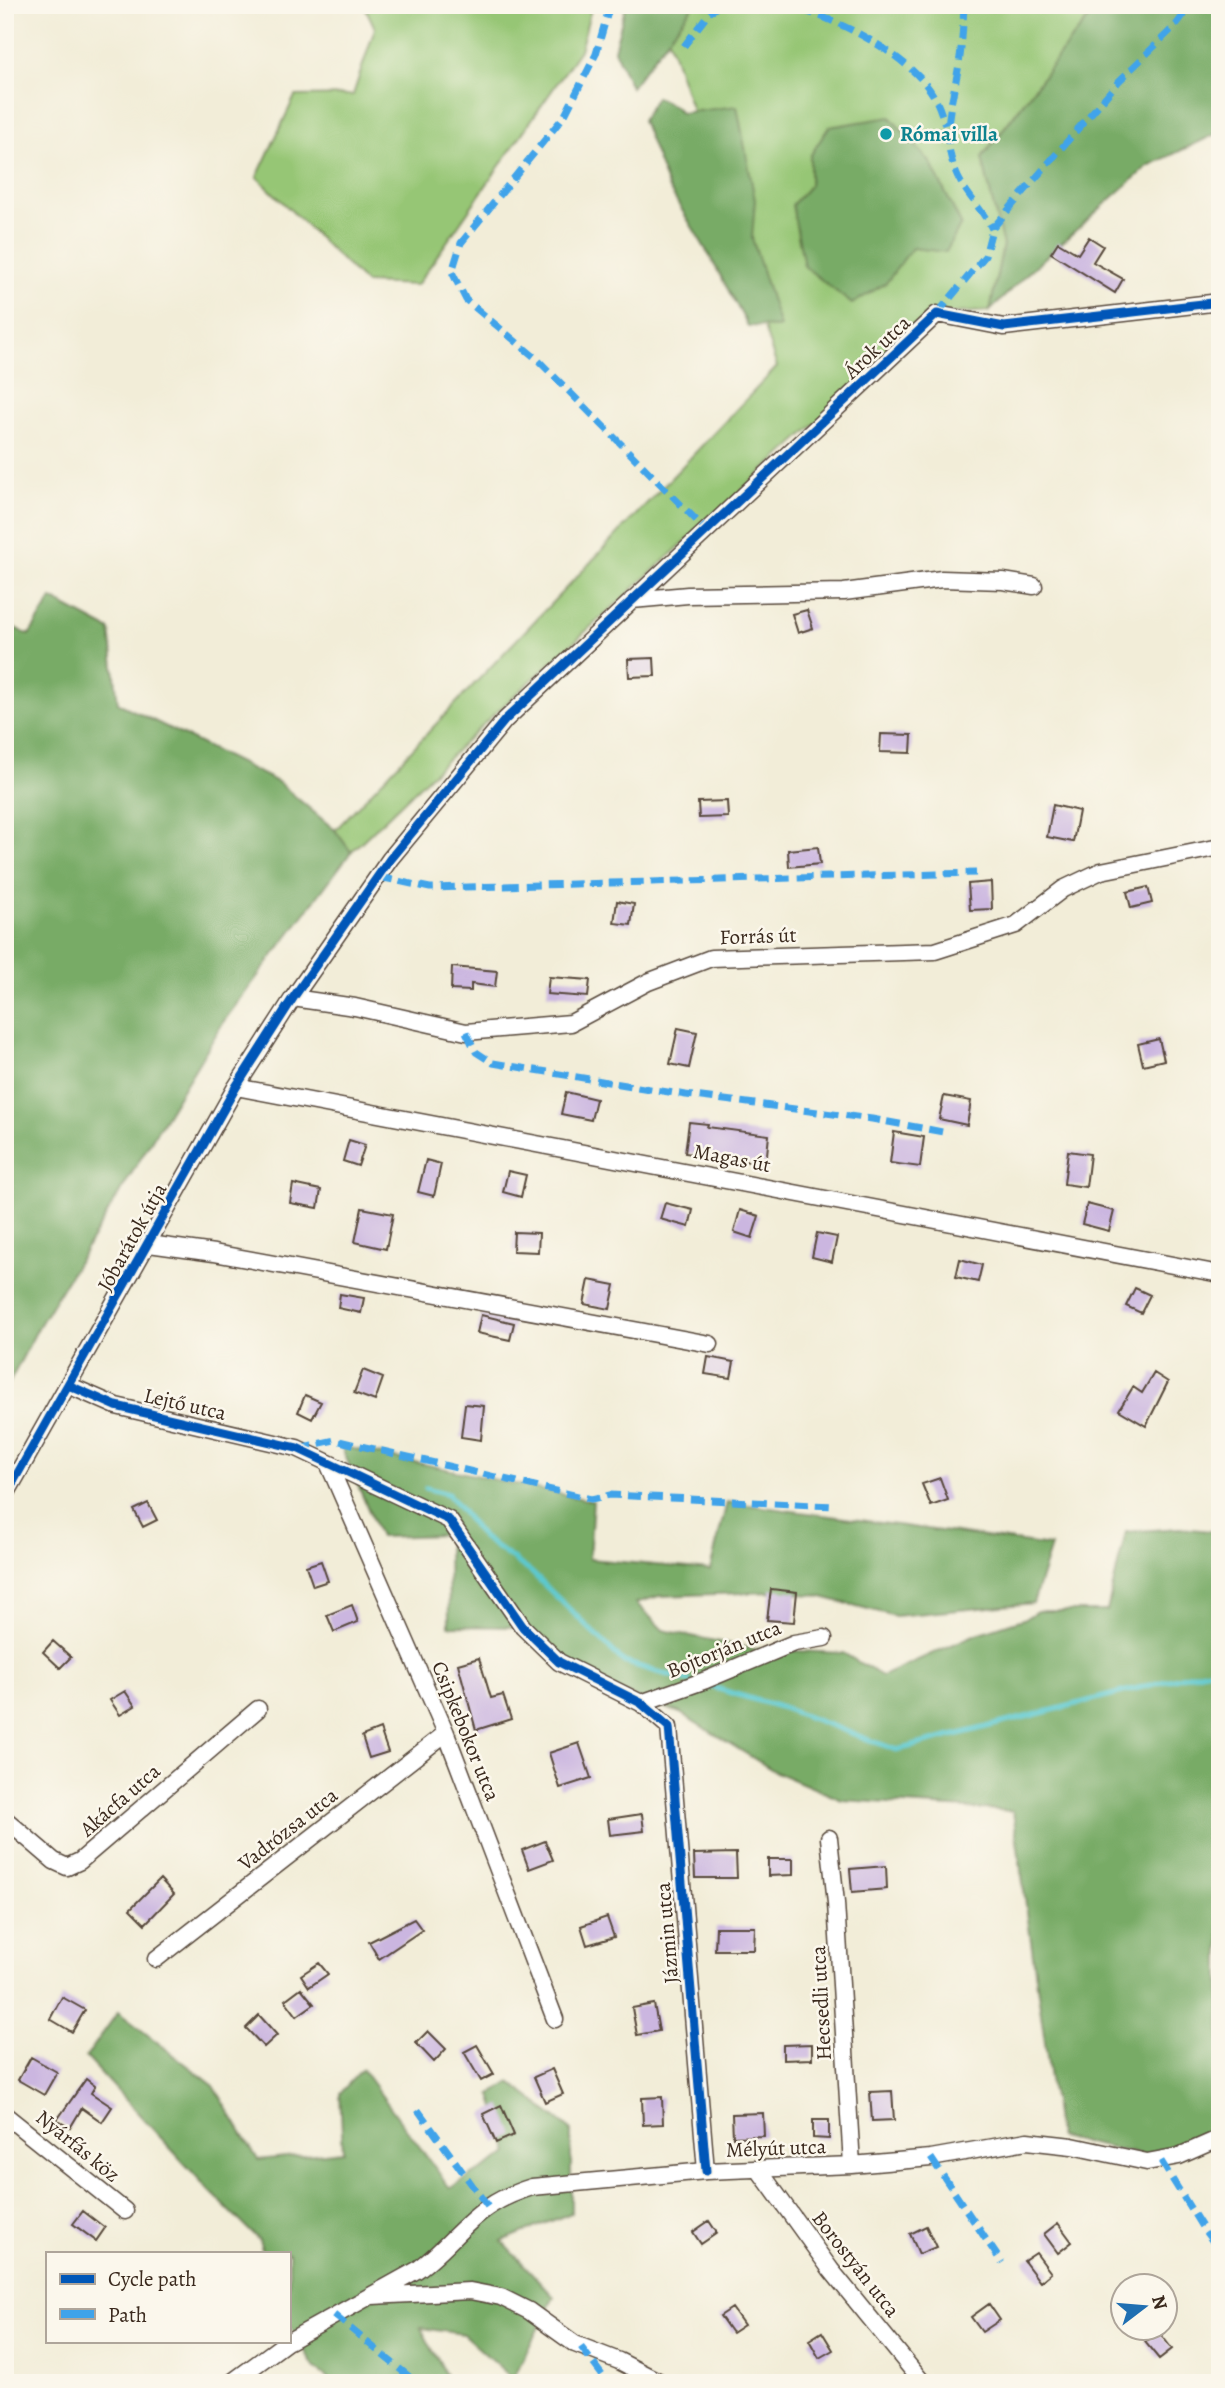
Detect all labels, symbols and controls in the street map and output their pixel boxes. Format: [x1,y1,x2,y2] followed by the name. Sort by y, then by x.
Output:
[900,120,999,148] place label: Római villa
[878,126,894,142] marker: Római villa
[837,309,917,386] street label: Árok utca
[719,921,797,951] street label: Forrás út
[691,1137,773,1179] street label: Magas út
[91,1178,173,1296] street label: Jóbarátok útja
[141,1381,229,1427] street label: Lejtő utca
[663,1613,786,1685] street label: Bojtorján utca
[425,1657,507,1805] street label: Csipkebokor utca
[73,1757,166,1843] street label: Akácfa utca
[232,1781,344,1877] street label: Vadrózsa utca
[649,1881,685,1985] street label: Jázmin utca
[804,1945,838,2061] street label: Hecsedli utca
[30,2103,126,2189] street label: Nyárfás köz
[725,2132,827,2164] street label: Mélyút utca
[806,2205,906,2323] street label: Borostyán utca
[46,2252,290,2342] legend
[108,2265,197,2293] text: Cycle path
[1110,2272,1180,2342] north arrow
[1145,2292,1174,2313] text: N
[108,2301,147,2329] text: Path

